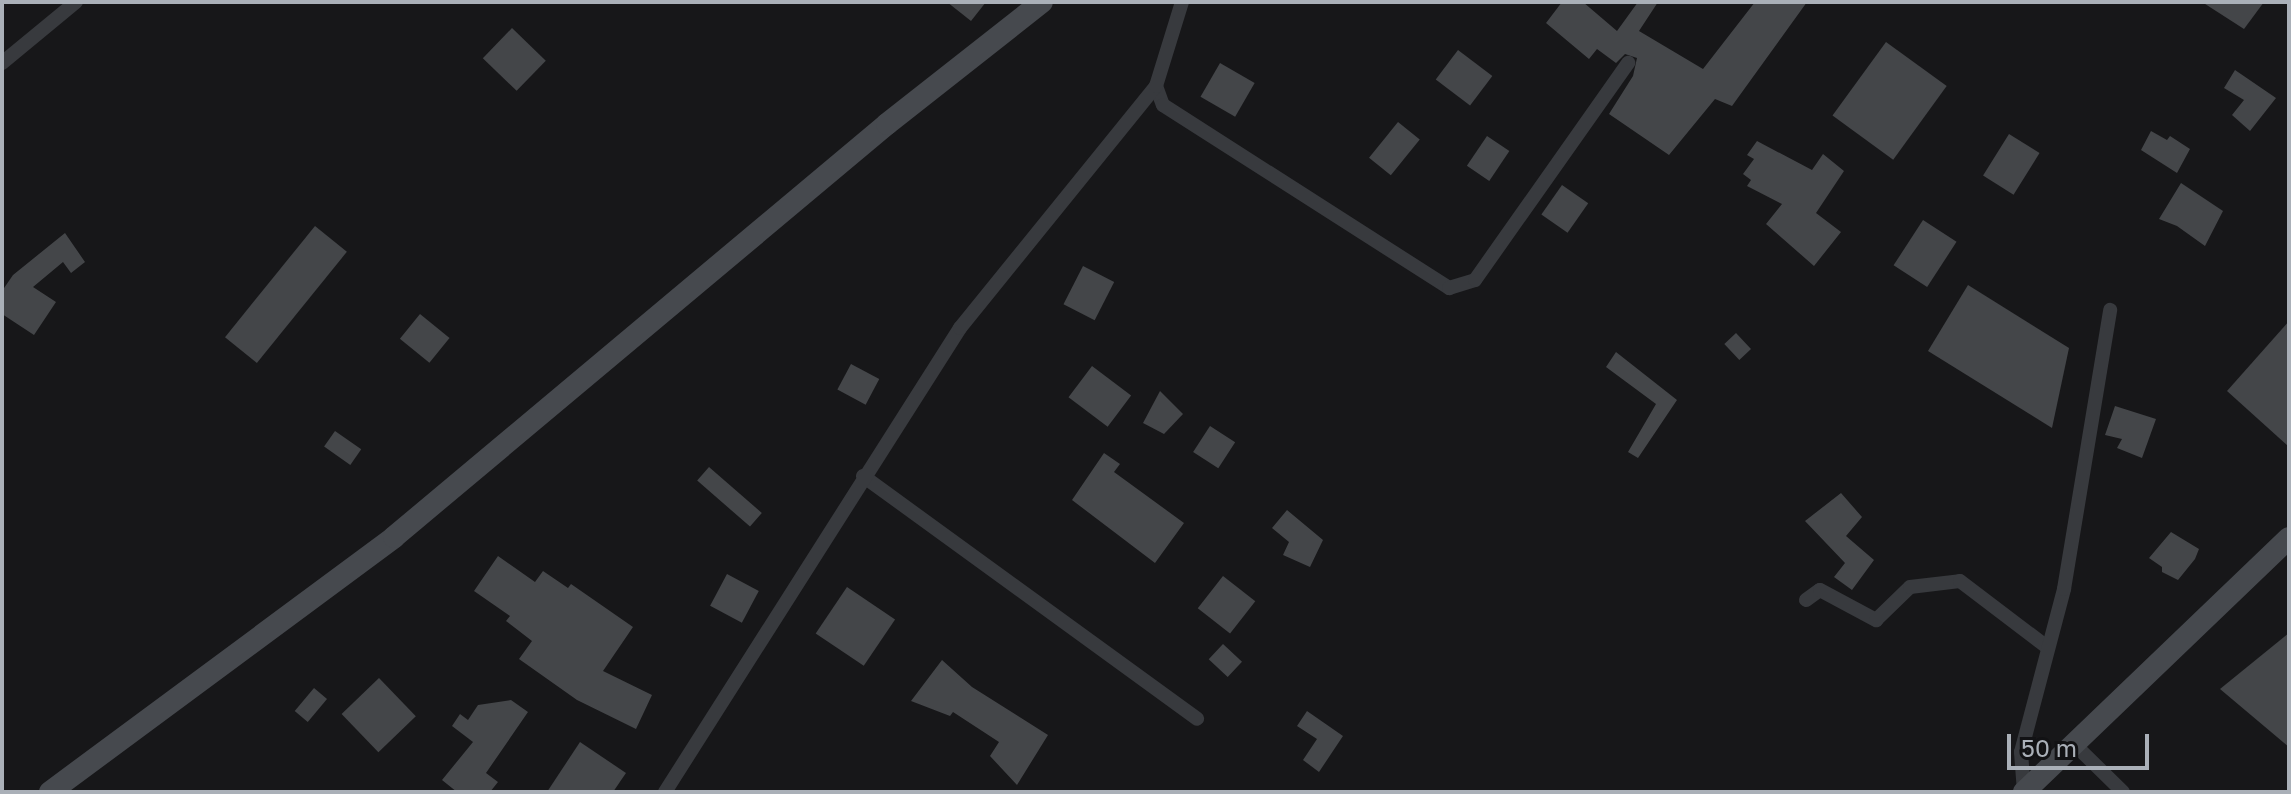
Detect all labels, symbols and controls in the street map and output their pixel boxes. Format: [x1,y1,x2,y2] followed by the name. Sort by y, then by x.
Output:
[2011,718,2153,768] scale bar
[2021,733,2077,762] text: 50 m

